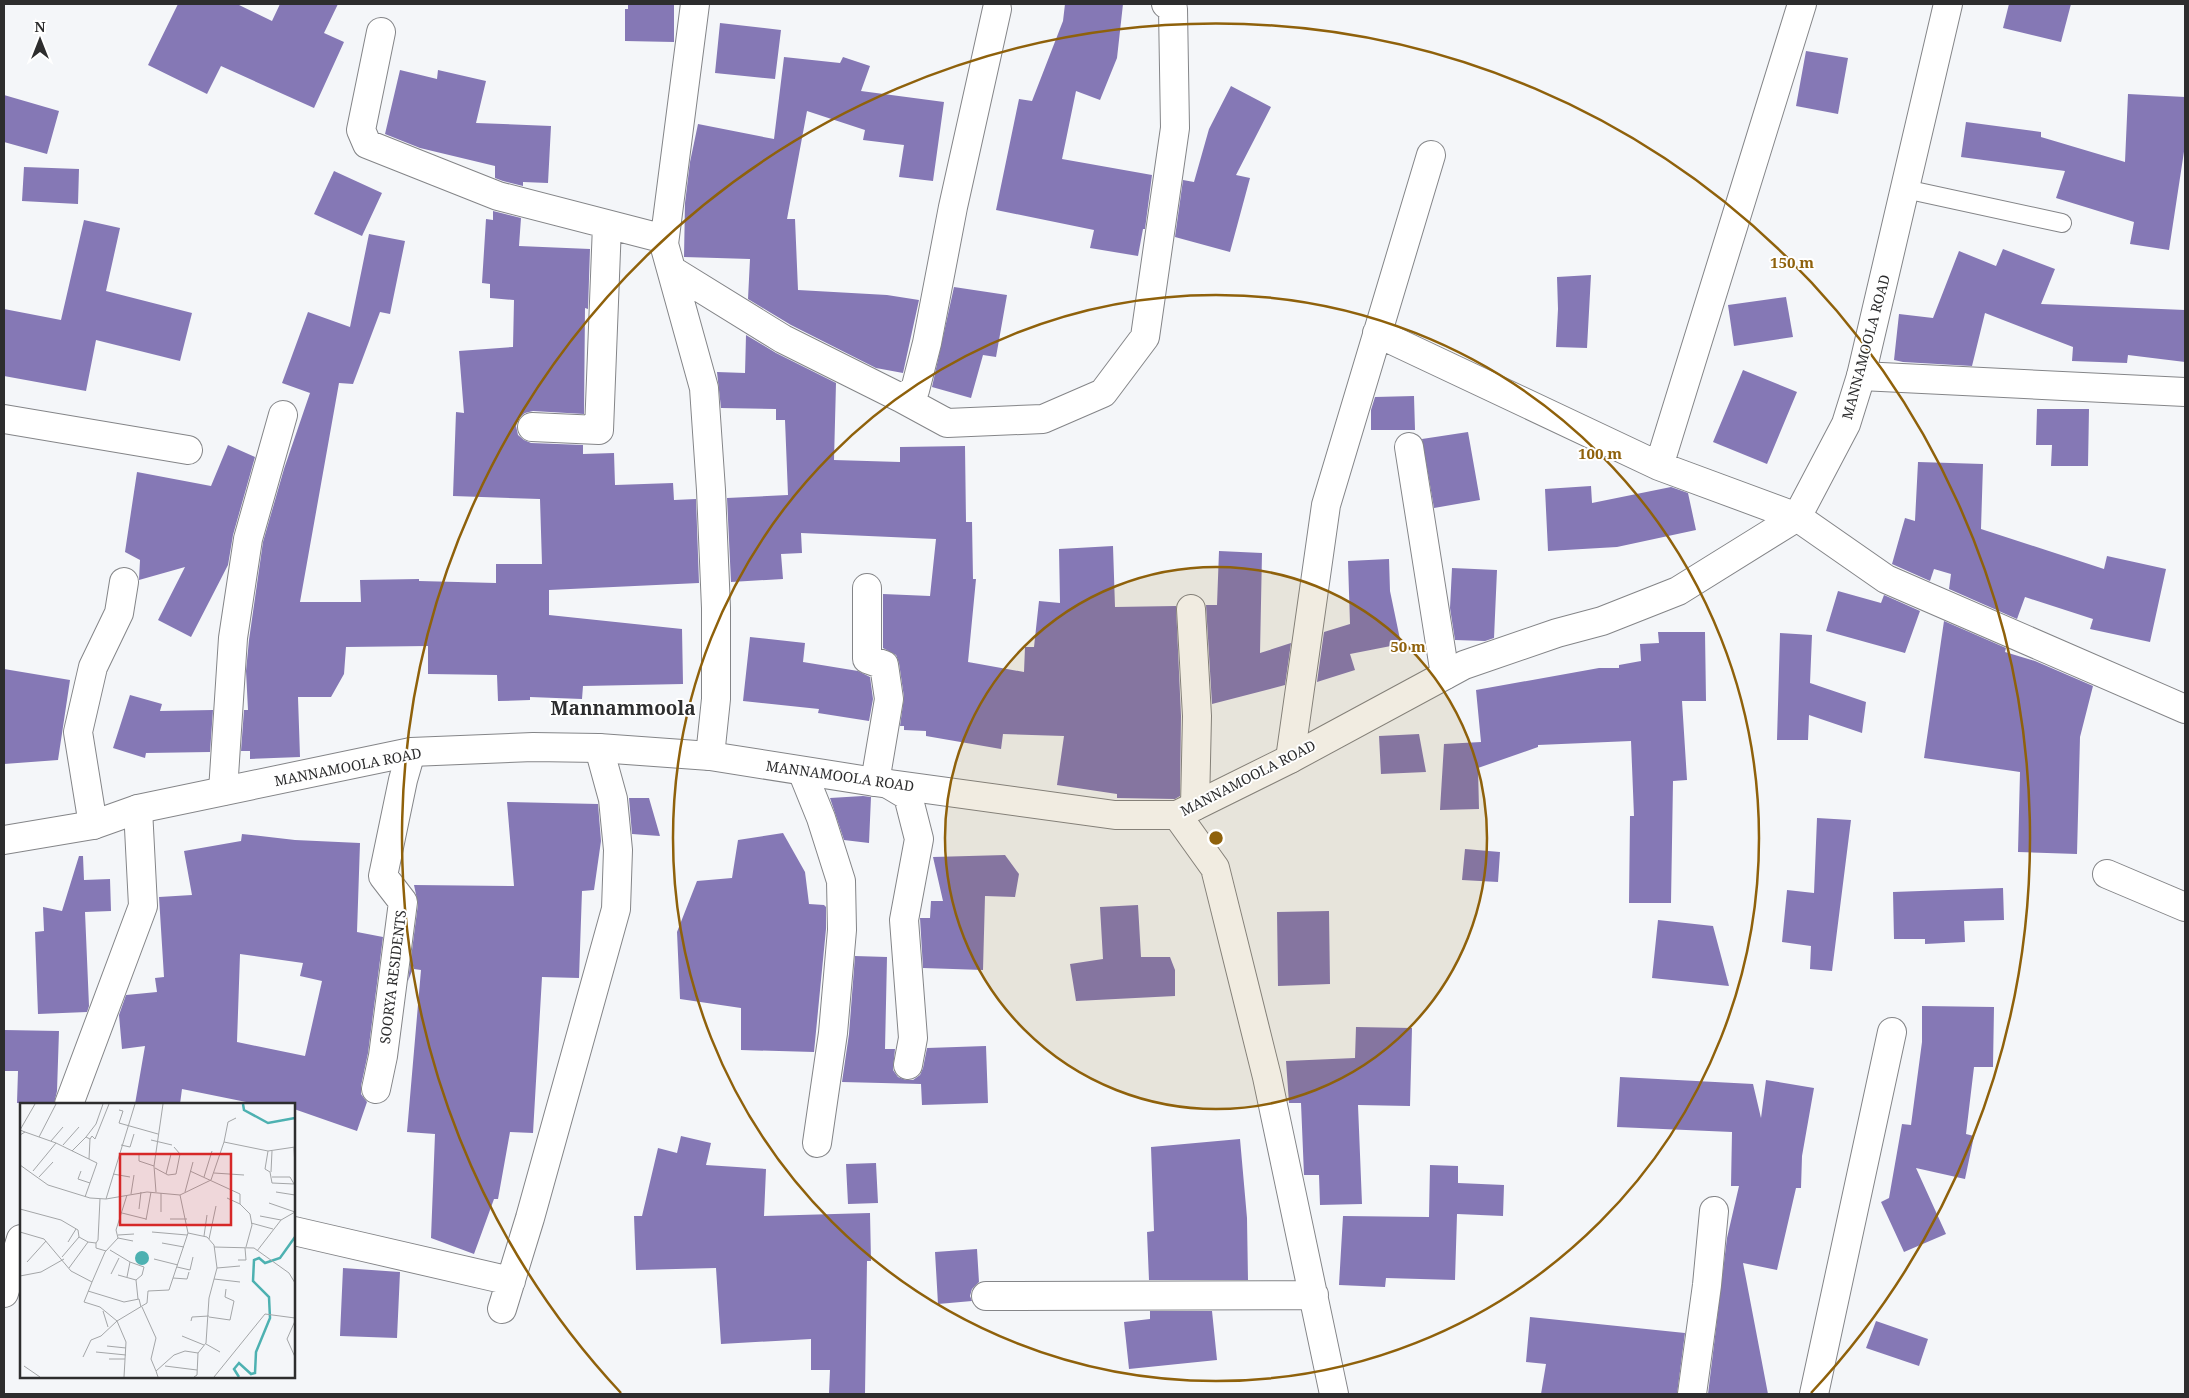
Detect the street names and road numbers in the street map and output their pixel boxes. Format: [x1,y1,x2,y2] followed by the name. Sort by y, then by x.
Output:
[1837,272,1894,422] street label: MANNAMOOLA ROAD
[1177,735,1319,820] street label: MANNAMOOLA ROAD
[273,743,423,790] street label: MANNAMOOLA ROAD
[765,756,915,795] street label: MANNAMOOLA ROAD
[375,909,410,1045] street label: SOORYA RESIDENTS

